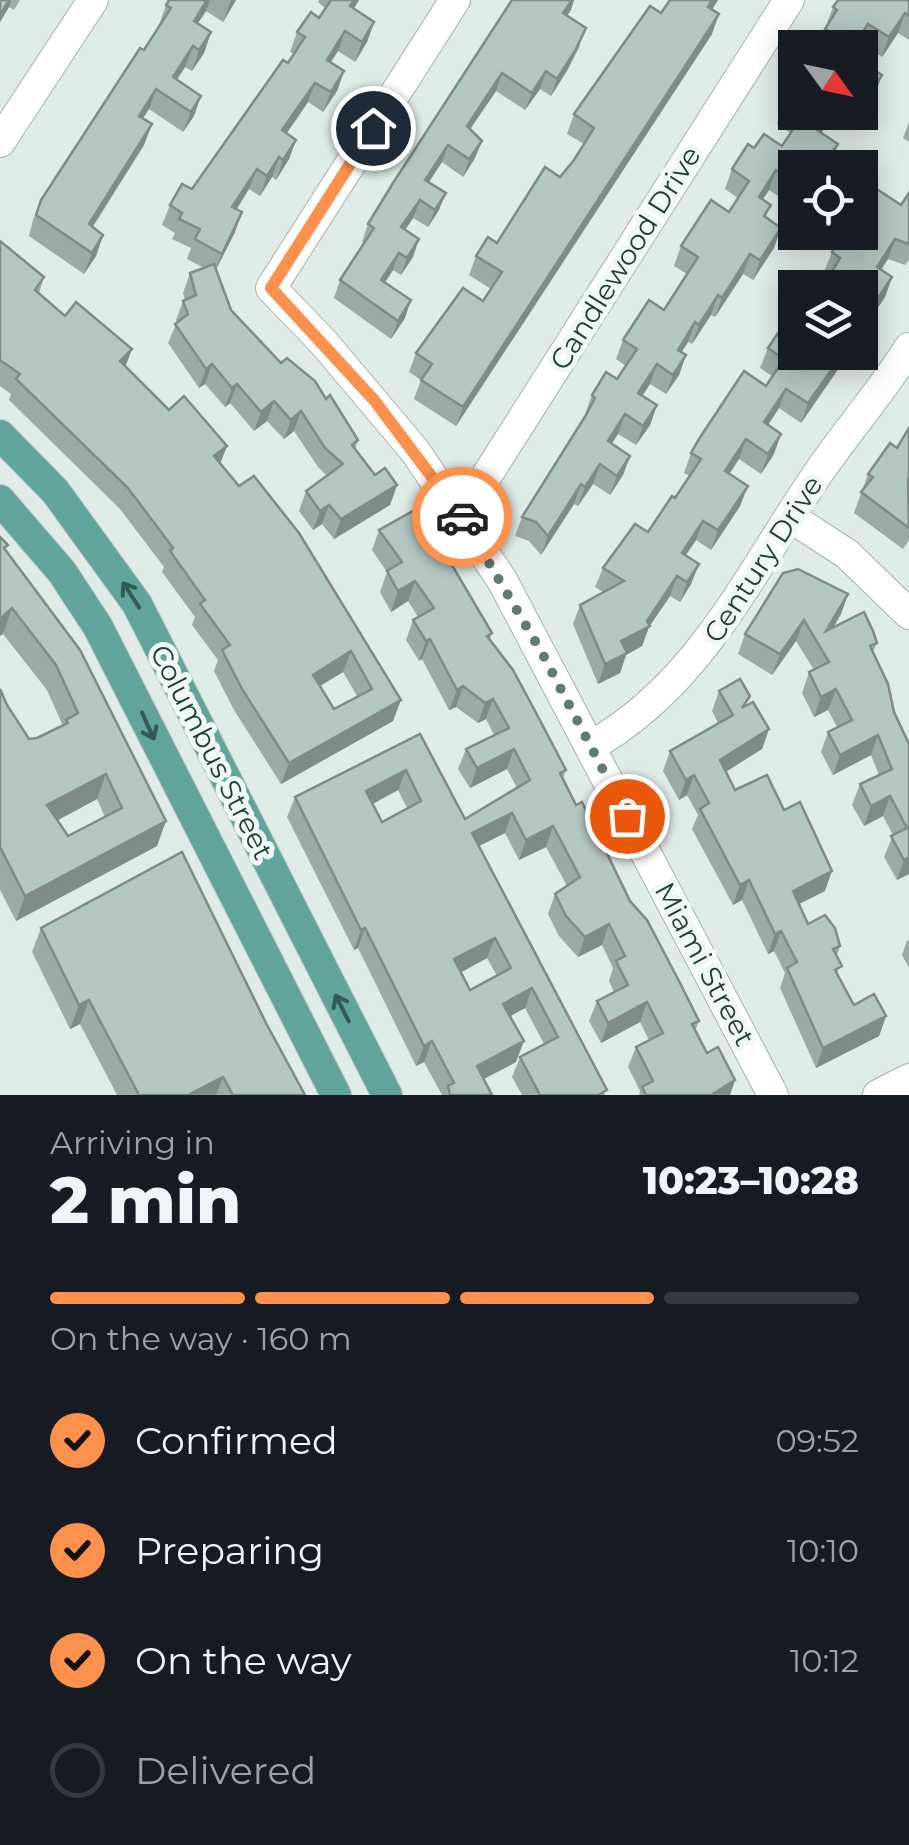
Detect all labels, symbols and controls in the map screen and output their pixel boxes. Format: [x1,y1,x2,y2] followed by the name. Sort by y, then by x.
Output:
[778,30,878,130] north arrow
[778,30,878,370] map controls
[331,86,416,171] pin
[346,101,401,156] icon: home
[542,140,708,376] street label: Candlewood Drive
[778,150,878,250] button: locate
[778,270,878,370] button: layers
[412,467,512,567] courier
[696,469,830,649] street label: Century Drive
[435,490,490,545] icon: car
[120,581,141,609] one-way arrow
[143,639,281,865] street label: Columbus Street
[140,710,158,741] one-way arrow
[585,774,670,859] pin
[600,789,655,844] icon: bag
[648,877,762,1051] street label: Miami Street
[332,994,352,1024] one-way arrow
[50,1123,215,1162] text: Arriving in
[643,1157,859,1204] text: 10:23–10:28
[50,1160,241,1239] text: 2 min
[50,1319,352,1358] text: On the way · 160 m
[50,1413,105,1468] icon: check
[135,1417,338,1464] text: Confirmed
[775,1421,859,1460] text: 09:52
[50,1523,105,1578] icon: check
[135,1527,324,1574] text: Preparing
[787,1531,859,1570] text: 10:10
[50,1633,105,1688] icon: check
[135,1637,352,1684] text: On the way
[790,1641,859,1680] text: 10:12
[135,1747,316,1794] text: Delivered

